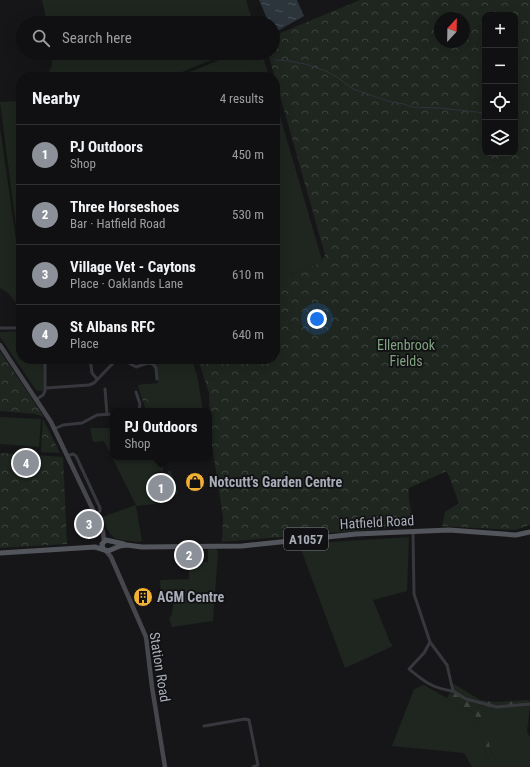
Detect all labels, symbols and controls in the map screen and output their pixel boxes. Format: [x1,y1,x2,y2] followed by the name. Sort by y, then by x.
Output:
[434,12,470,48] north arrow
[482,12,518,156] map controls
[482,12,518,48] button: +
[16,16,280,60] search box
[30,27,52,49] icon: search
[62,29,132,47] text: Search here
[482,48,518,84] button: −
[482,84,518,120] button: locate
[32,88,80,108] text: Nearby
[220,91,264,106] text: 4 results
[482,120,518,156] button: layers
[70,138,143,156] text: PJ Outdoors
[42,147,48,162] text: 1
[232,147,264,162] text: 450 m
[70,156,96,171] text: Shop
[70,198,179,216] text: Three Horseshoes
[42,207,48,222] text: 2
[232,207,264,222] text: 530 m
[70,216,166,231] text: Bar · Hatfield Road
[70,258,196,276] text: Village Vet - Caytons
[42,267,48,282] text: 3
[232,267,264,282] text: 610 m
[70,276,183,291] text: Place · Oaklands Lane
[307,309,327,329] your location
[70,318,155,336] text: St Albans RFC
[42,327,48,342] text: 4
[232,327,264,342] text: 640 m
[70,336,99,351] text: Place
[377,337,436,369] park label: Ellenbrook Fields
[110,408,212,460] popup
[124,418,198,436] text: PJ Outdoors
[124,436,150,451] text: Shop
[13,448,39,478] pin: 4
[184,471,206,493] shop icon: Notcutt's Garden Centre
[148,473,174,503] pin: 1
[209,474,342,490] place label: Notcutt's Garden Centre
[76,509,102,539] pin: 3
[339,512,415,532] street label: Hatfield Road
[284,528,328,550] road number: A1057
[176,540,202,570] pin: 2
[132,586,154,608] building icon: AGM Centre
[157,589,225,605] place label: AGM Centre
[147,631,173,703] street label: Station Road

